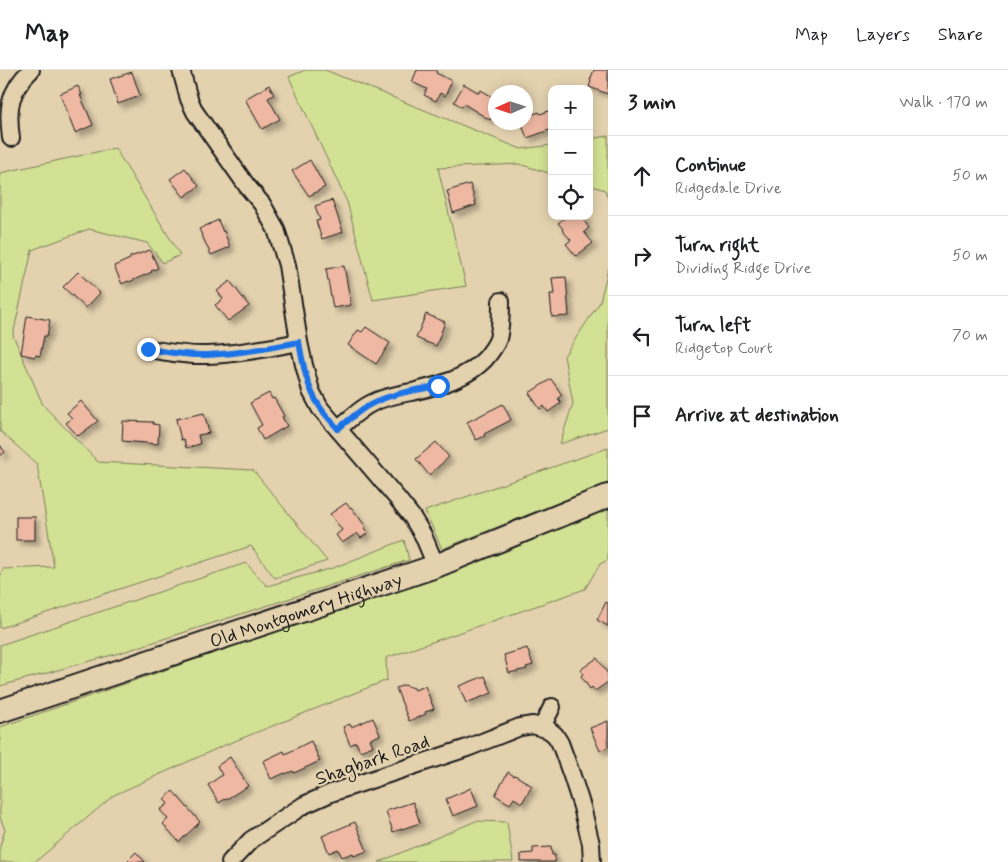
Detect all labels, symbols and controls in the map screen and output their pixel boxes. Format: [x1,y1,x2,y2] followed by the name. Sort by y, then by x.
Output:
[25,19,69,50] text: Map
[795,23,828,47] text: Map
[856,23,910,47] text: Layers
[938,23,983,47] text: Share
[488,85,533,130] north arrow
[548,85,593,220] map controls
[548,85,593,130] button: +
[628,89,676,117] text: 3 min
[899,92,988,113] text: Walk · 170 m
[548,130,593,175] button: −
[675,153,746,178] text: Continue
[628,162,656,190] icon: ahead
[952,165,988,186] text: 50 m
[548,175,593,220] button: locate
[675,178,781,199] text: Ridgedale Drive
[675,233,759,258] text: Turn right
[628,242,656,270] icon: right
[952,245,988,266] text: 50 m
[675,258,811,279] text: Dividing Ridge Drive
[675,313,751,338] text: Turn left
[628,322,656,350] icon: left
[952,325,988,346] text: 70 m
[137,338,160,361] route end
[675,338,773,359] text: Ridgetop Court
[427,375,450,398] route start
[628,402,656,430] icon: arrive
[675,403,839,428] text: Arrive at destination
[207,567,406,654] street label: Old Montgomery Highway
[312,729,434,794] street label: Shagbark Road

